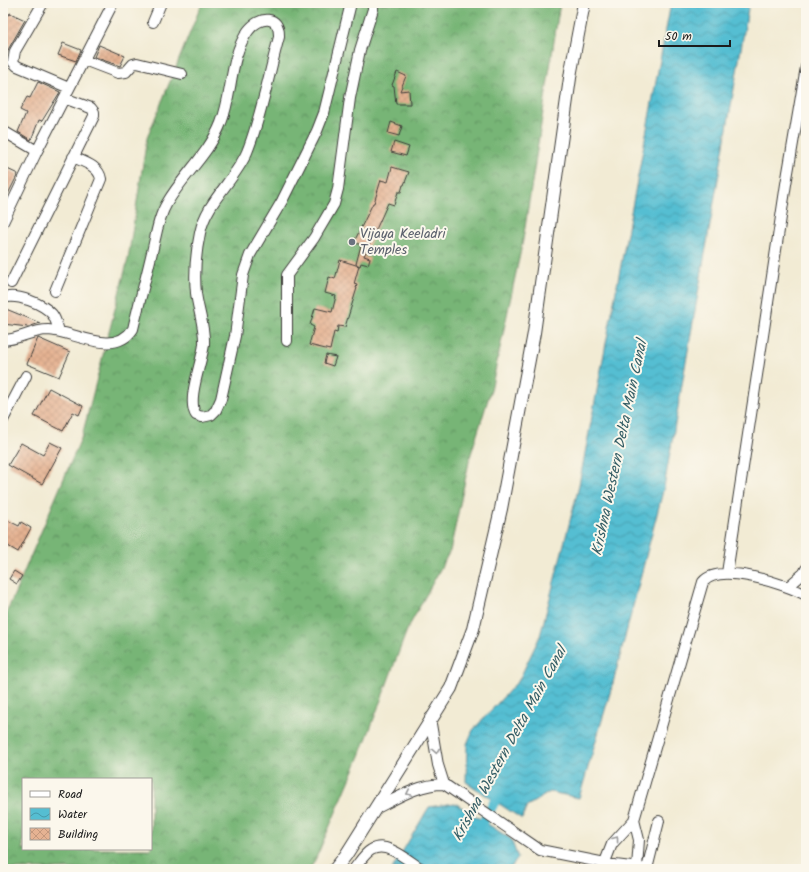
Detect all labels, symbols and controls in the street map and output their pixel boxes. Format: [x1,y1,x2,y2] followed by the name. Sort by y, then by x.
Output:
[659,22,730,48] scale bar
[665,27,692,46] text: 50 m
[360,223,446,261] place label: Vijaya Keeladri Temples
[347,237,357,247] marker: Vijaya Keeladri Temples
[585,335,655,558] water label: Krishna Western Delta Main Canal
[446,639,575,846] water label: Krishna Western Delta Main Canal
[431,748,440,754] one-way arrow
[22,778,152,850] legend
[58,785,83,804] text: Road
[405,788,413,796] one-way arrow
[58,805,88,824] text: Water
[58,825,98,844] text: Building
[611,837,618,844] one-way arrow

